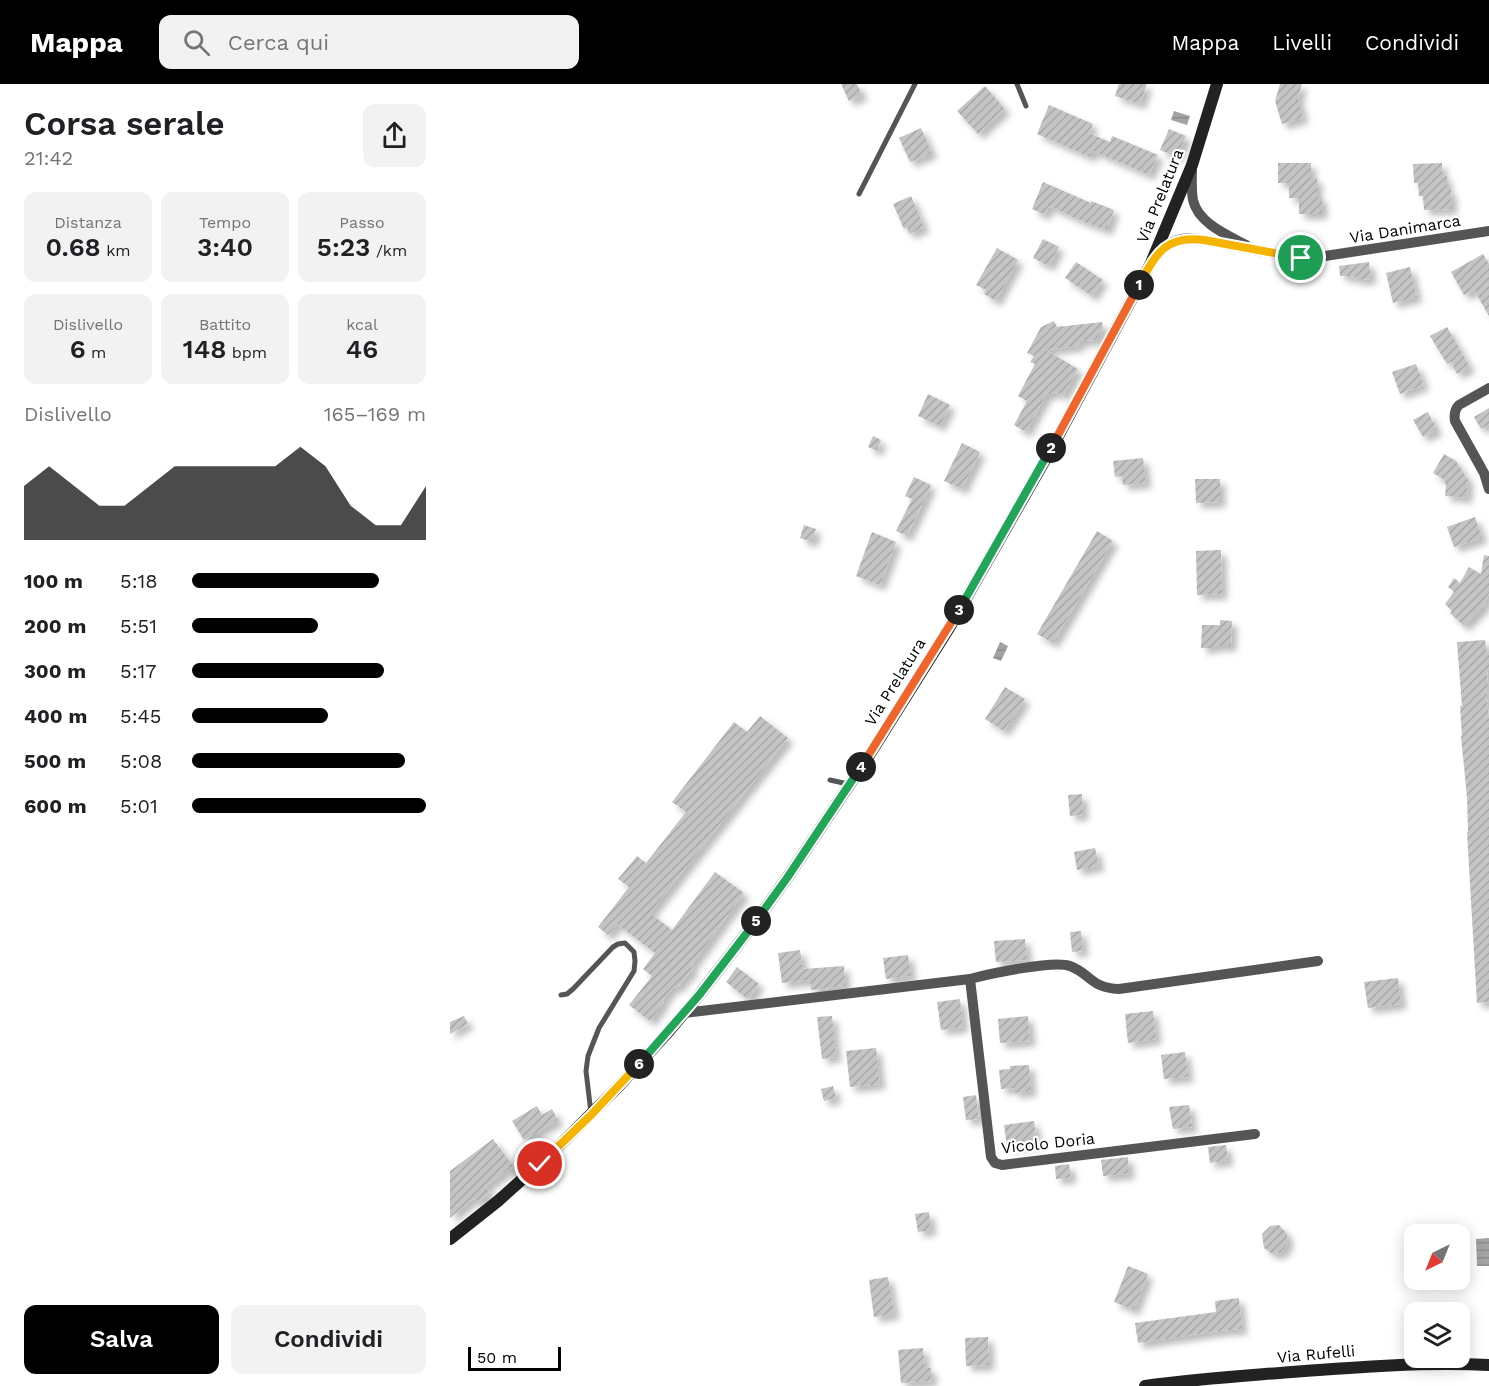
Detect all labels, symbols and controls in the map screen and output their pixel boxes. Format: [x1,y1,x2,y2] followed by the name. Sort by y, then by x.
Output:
[159,15,579,69] search box
[30,26,123,59] text: Mappa
[180,26,213,59] icon: search
[228,30,329,55] text: Cerca qui
[1171,30,1239,55] text: Mappa
[1272,30,1332,55] text: Livelli
[1365,30,1459,55] text: Condividi
[24,104,225,143] text: Corsa serale
[363,104,426,167] button: share
[24,146,73,170] text: 21:42
[1133,146,1187,246] street label: Via Prelatura
[1348,211,1462,247] street label: Via Danimarca
[54,213,122,232] text: Distanza
[199,213,251,232] text: Tempo
[339,213,385,232] text: Passo
[45,232,101,262] text: 0.68
[197,232,253,262] text: 3:40
[317,232,370,262] text: 5:23
[1275,232,1326,283] pin
[101,241,131,260] text: km
[370,241,407,260] text: /km
[1284,241,1317,274] icon: arrive
[1124,270,1154,300] pin: 1
[1136,275,1142,294] text: 1
[53,315,123,334] text: Dislivello
[199,315,251,334] text: Battito
[346,315,378,334] text: kcal
[70,334,86,364] text: 6
[183,334,226,364] text: 148
[346,334,378,364] text: 46
[86,343,106,362] text: m
[226,343,267,362] text: bpm
[24,402,112,426] text: Dislivello
[324,402,426,426] text: 165–169 m
[1036,433,1066,463] pin: 2
[1046,438,1056,457] text: 2
[24,569,83,593] text: 100 m
[120,569,158,593] text: 5:18
[944,595,974,625] pin: 3
[954,600,964,619] text: 3
[24,614,86,638] text: 200 m
[120,614,157,638] text: 5:51
[861,635,929,729] street label: Via Prelatura
[24,659,86,683] text: 300 m
[120,659,157,683] text: 5:17
[24,704,87,728] text: 400 m
[120,704,161,728] text: 5:45
[24,749,86,773] text: 500 m
[120,749,162,773] text: 5:08
[846,752,876,782] pin: 4
[856,757,866,776] text: 4
[24,794,87,818] text: 600 m
[120,794,158,818] text: 5:01
[741,906,771,936] pin: 5
[751,911,761,930] text: 5
[624,1049,654,1079] pin: 6
[634,1054,644,1073] text: 6
[1000,1129,1096,1157] street label: Vicolo Doria
[514,1138,565,1189] pin
[523,1147,556,1180] icon: check
[1404,1224,1470,1290] north arrow
[1404,1224,1470,1368] map controls
[1404,1302,1470,1368] button: layers
[24,1305,219,1374] button: Salva
[231,1305,426,1374] button: Condividi
[1276,1341,1356,1367] street label: Via Rufelli
[468,1344,561,1372] scale bar
[477,1348,517,1367] text: 50 m

